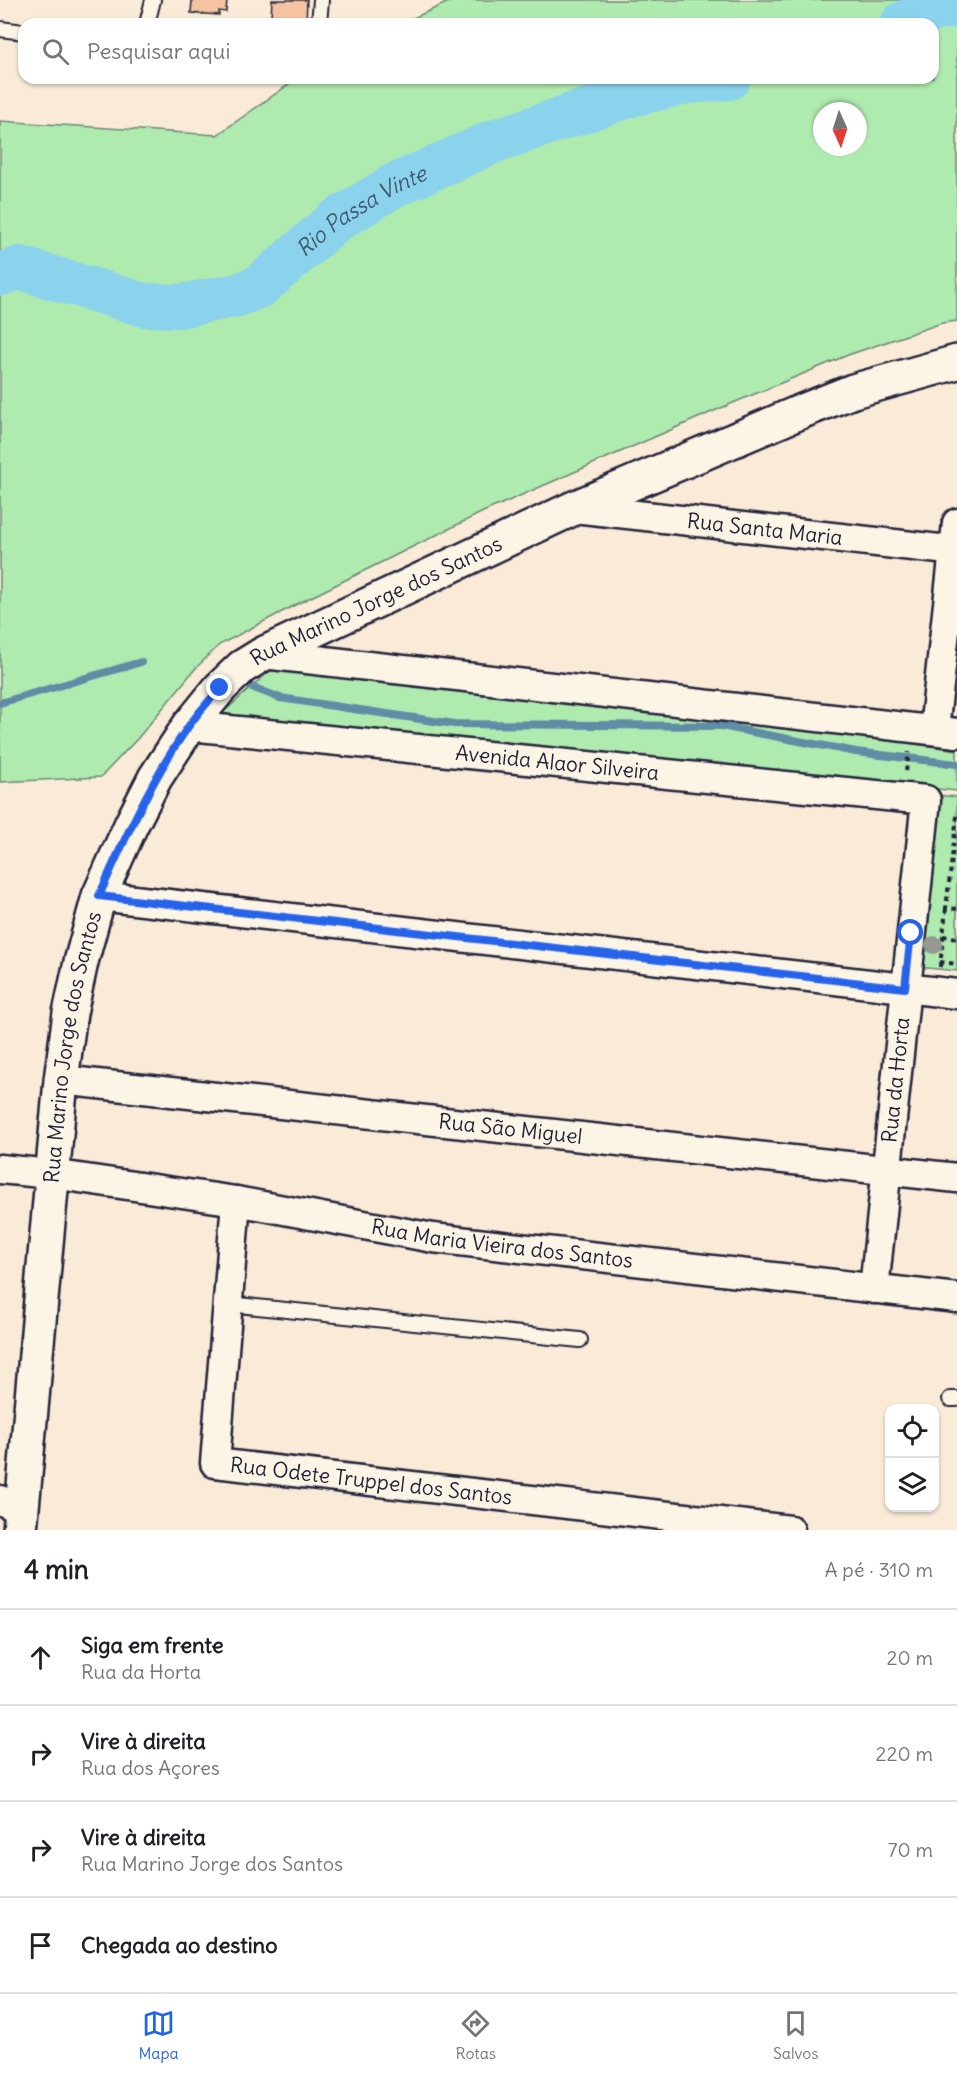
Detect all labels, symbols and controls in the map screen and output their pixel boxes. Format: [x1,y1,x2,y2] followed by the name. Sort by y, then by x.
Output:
[18,18,939,84] search box
[39,35,72,68] icon: search
[87,37,230,65] text: Pesquisar aqui
[813,102,867,156] north arrow
[290,158,433,263] water label: Rio Passa Vinte
[686,507,844,551] street label: Rua Santa Maria
[245,530,506,672] street label: Rua Marino Jorge dos Santos
[206,674,232,700] route end
[454,739,660,786] street label: Avenida Alaor Silveira
[38,908,107,1184] street label: Rua Marino Jorge dos Santos
[897,919,923,945] route start
[875,1016,916,1144] street label: Rua da Horta
[437,1107,584,1150] street label: Rua São Miguel
[369,1213,634,1274] street label: Rua Maria Vieira dos Santos
[885,1404,939,1512] map controls
[885,1404,939,1458] button: locate
[229,1451,514,1511] street label: Rua Odete Truppel dos Santos
[885,1458,939,1512] button: layers
[24,1553,89,1586] text: 4 min
[825,1557,933,1582] text: A pé · 310 m
[81,1631,224,1659] text: Siga em frente
[24,1641,57,1674] icon: ahead
[887,1645,933,1670] text: 20 m
[81,1659,201,1684] text: Rua da Horta
[81,1727,206,1755] text: Vire à direita
[24,1737,57,1770] icon: right
[876,1741,933,1766] text: 220 m
[81,1755,220,1780] text: Rua dos Açores
[81,1823,206,1851] text: Vire à direita
[24,1833,57,1866] icon: right
[888,1837,933,1862] text: 70 m
[81,1851,343,1876] text: Rua Marino Jorge dos Santos
[24,1929,57,1962] icon: arrive
[81,1931,278,1959] text: Chegada ao destino
[138,2007,179,2063] tab: Mapa
[455,2007,496,2063] tab: Rotas
[773,2007,819,2063] tab: Salvos

